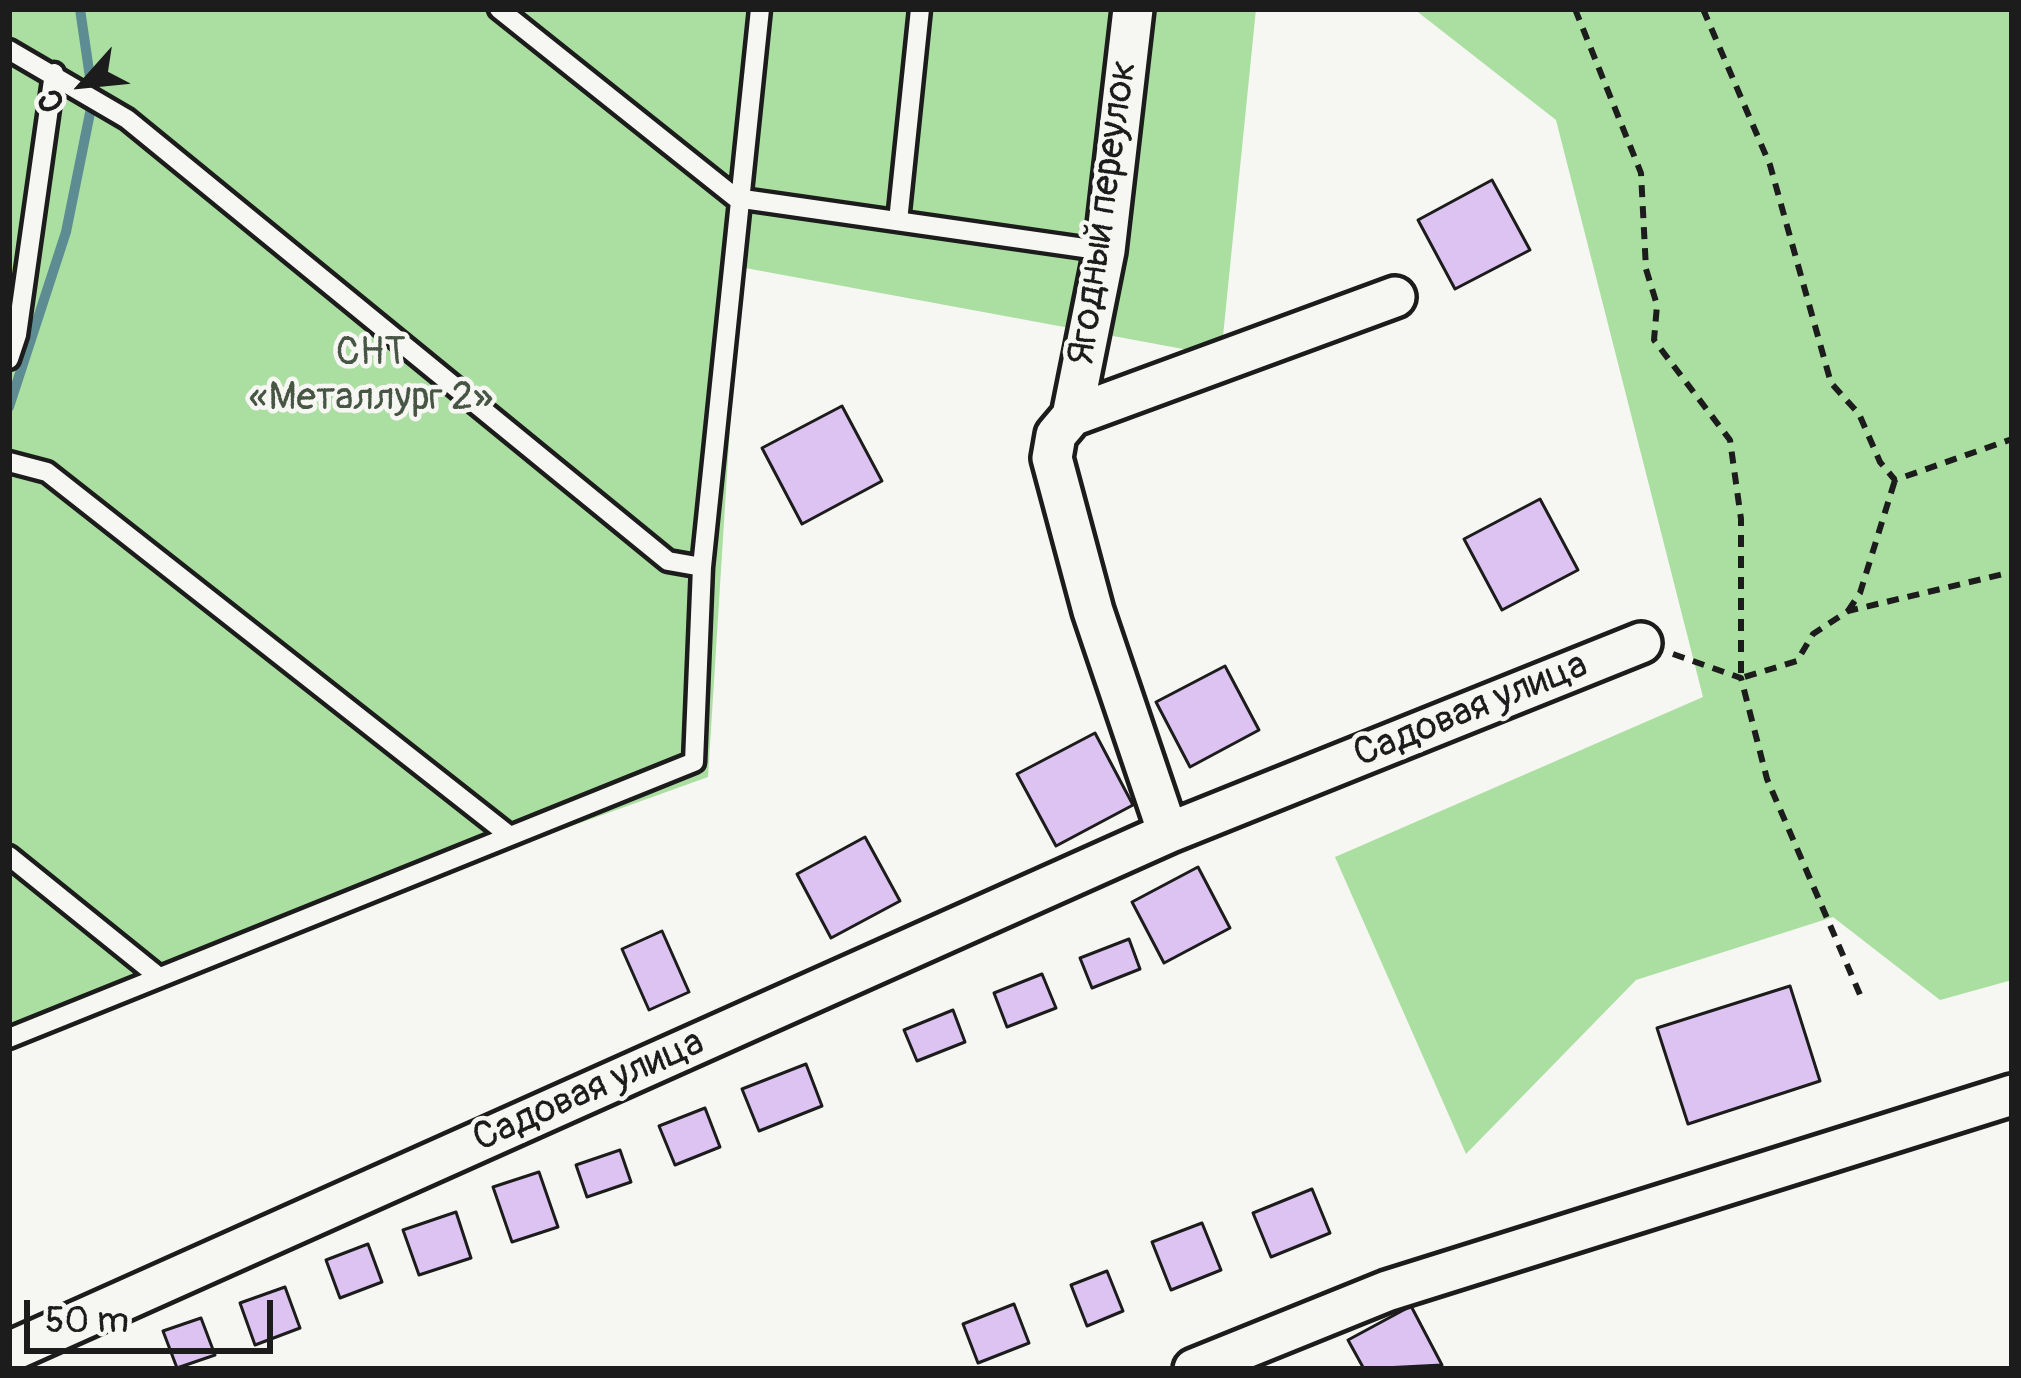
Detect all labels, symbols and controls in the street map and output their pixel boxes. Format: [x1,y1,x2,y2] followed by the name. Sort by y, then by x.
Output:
[24,24,144,144] north arrow
[1059,58,1149,368] street label: Ягодный переулок
[29,82,74,119] text: С
[249,331,493,422] park label: СНТ «Металлург 2»
[1347,643,1595,779] street label: Садовая улица
[466,1020,712,1164] street label: Садовая улица
[30,1276,279,1350] scale bar
[45,1298,129,1343] text: 50 m

